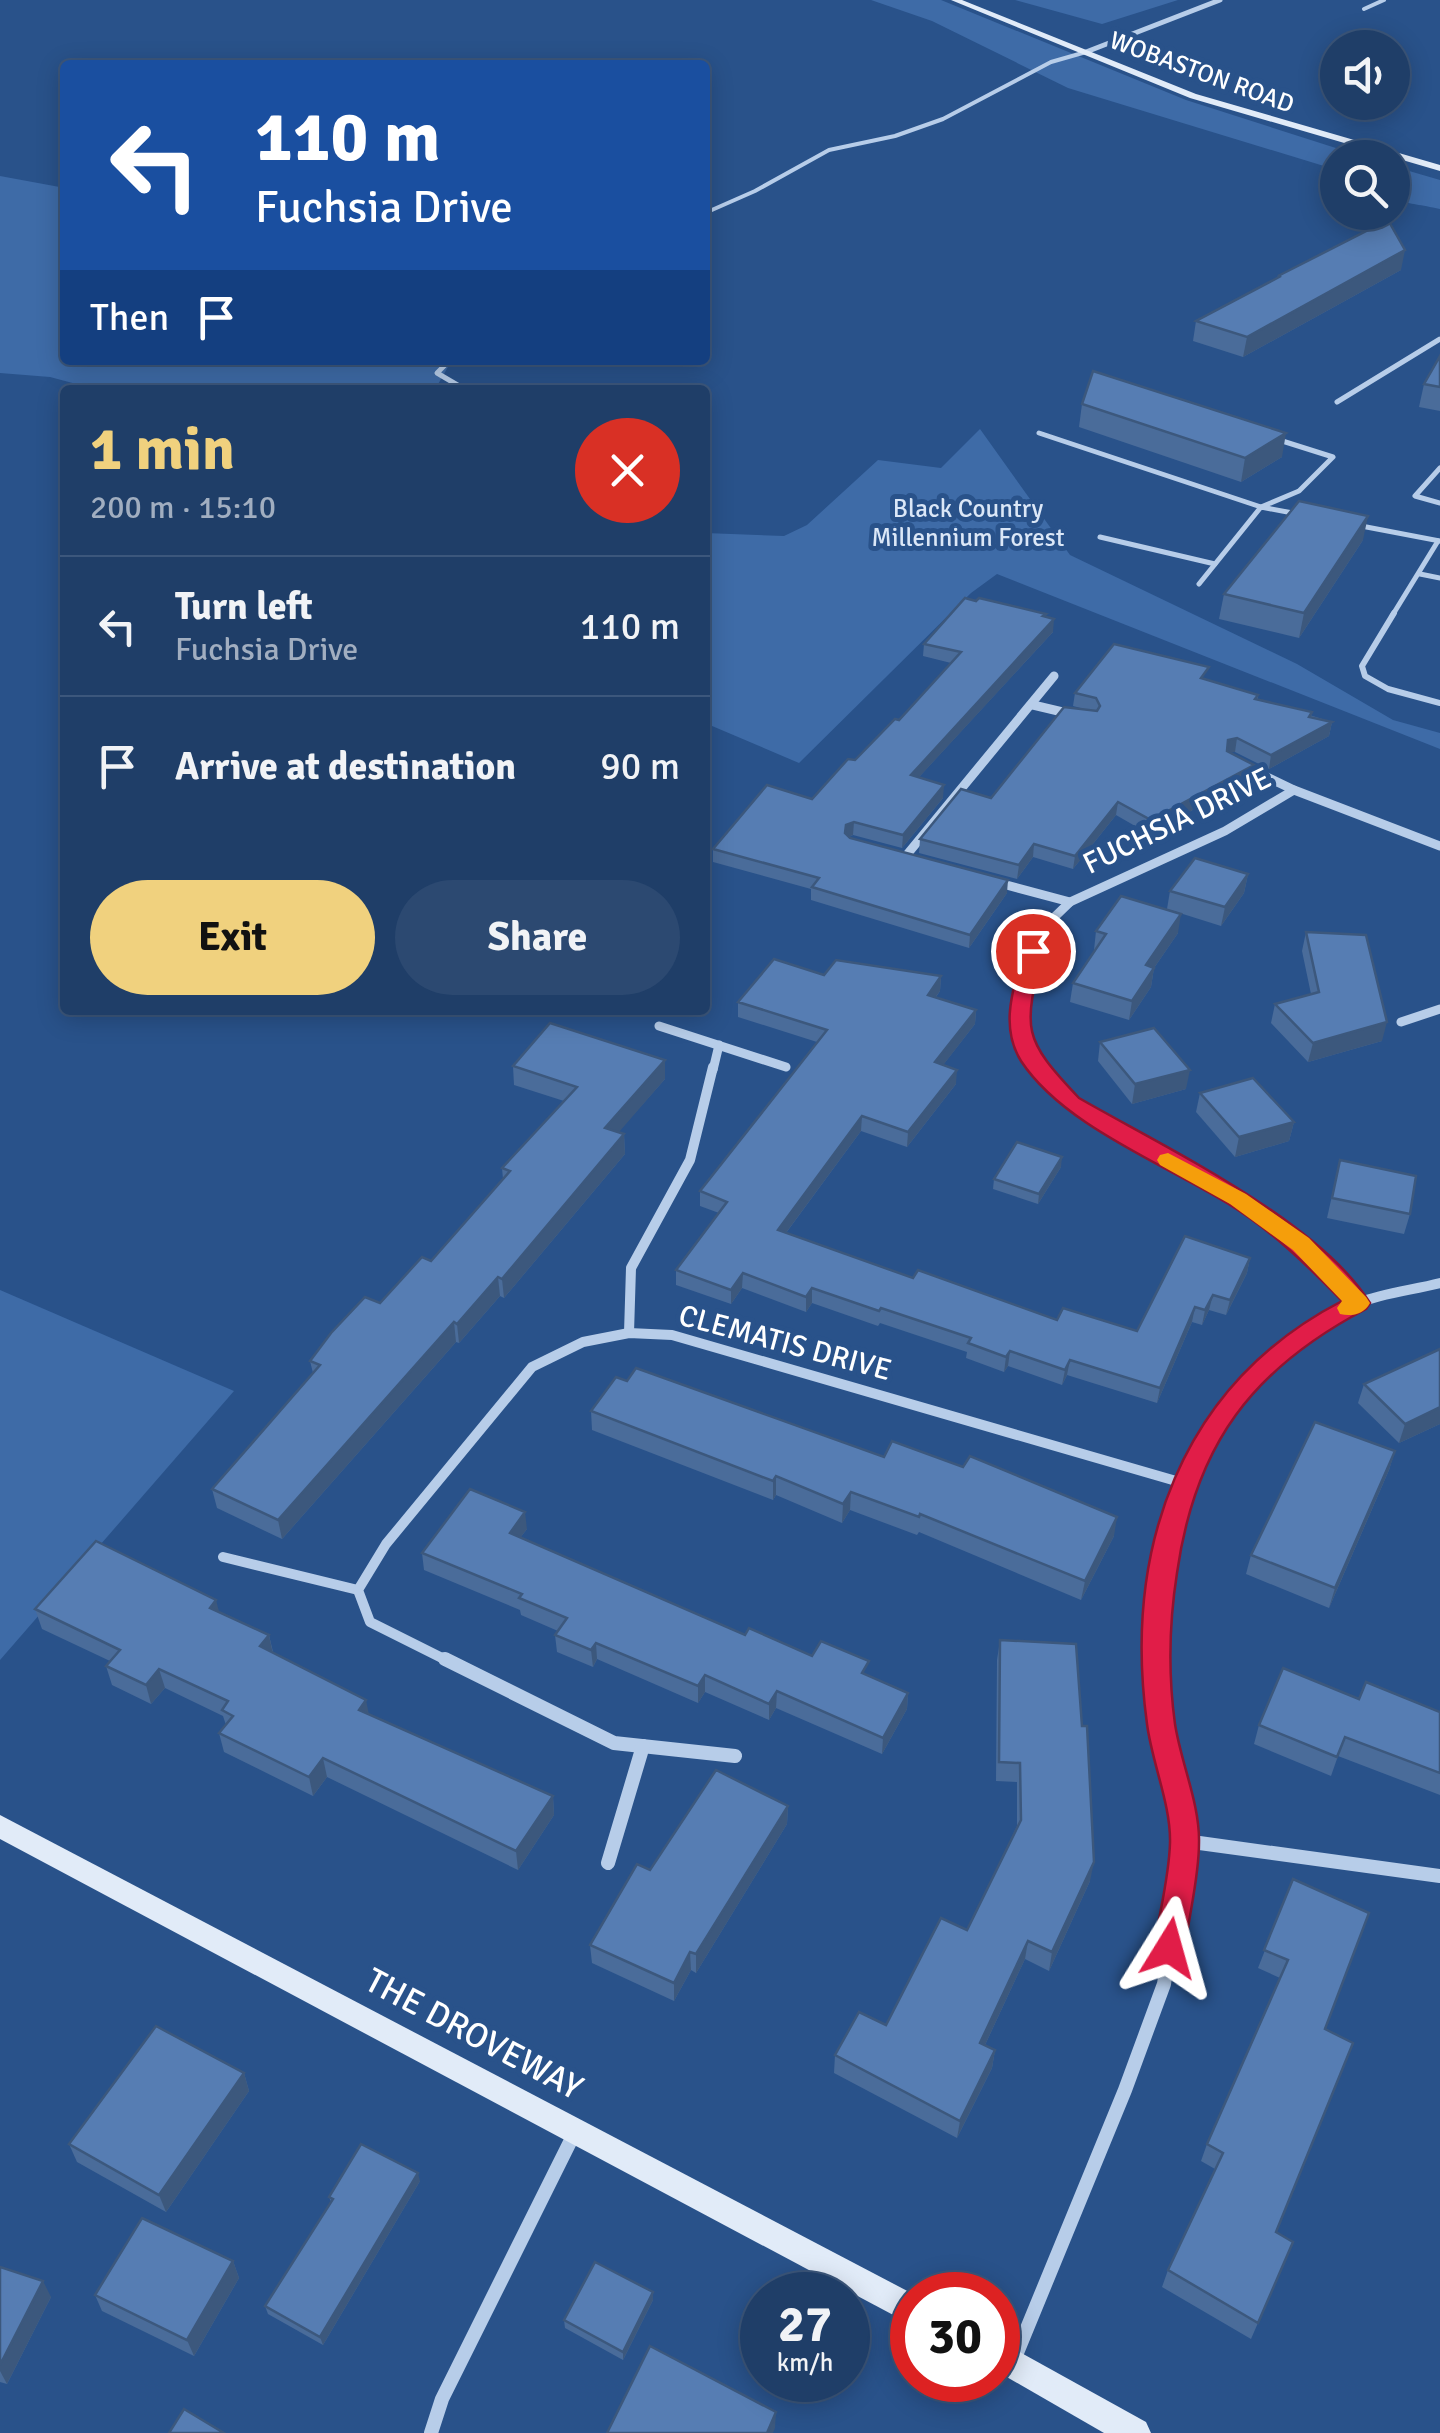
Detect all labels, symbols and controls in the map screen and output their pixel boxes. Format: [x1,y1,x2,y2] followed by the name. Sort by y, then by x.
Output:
[1106,24,1298,120] street label: WOBASTON ROAD
[1320,30,1410,230] map controls
[1320,30,1410,120] button: sound
[255,94,440,180] text: 110 m
[90,100,220,230] icon: left
[1320,140,1410,230] button: search
[255,180,513,235] text: Fuchsia Drive
[189,290,244,345] icon: arrive
[90,294,169,341] text: Then
[90,413,235,487] text: 1 min
[575,418,680,523] button: close
[90,488,276,527] text: 200 m · 15:10
[871,493,1065,553] park label: Black Country Millennium Forest
[175,583,313,630] text: Turn left
[90,599,145,654] icon: left
[580,603,680,650] text: 110 m
[175,630,358,669] text: Fuchsia Drive
[90,739,145,794] icon: arrive
[175,743,516,790] text: Arrive at destination
[600,743,680,790] text: 90 m
[1077,760,1277,882] street label: FUCHSIA DRIVE
[90,880,375,995] button: Exit
[395,880,680,995] button: Share
[991,909,1076,994] pin
[1006,924,1061,979] icon: arrive
[675,1297,895,1389] street label: CLEMATIS DRIVE
[1117,1896,1221,2000] position arrow
[358,1959,590,2110] street label: THE DROVEWAY
[890,2272,1020,2402] speed limit sign: 30
[778,2294,832,2356] text: 27
[777,2347,833,2378] text: km/h

